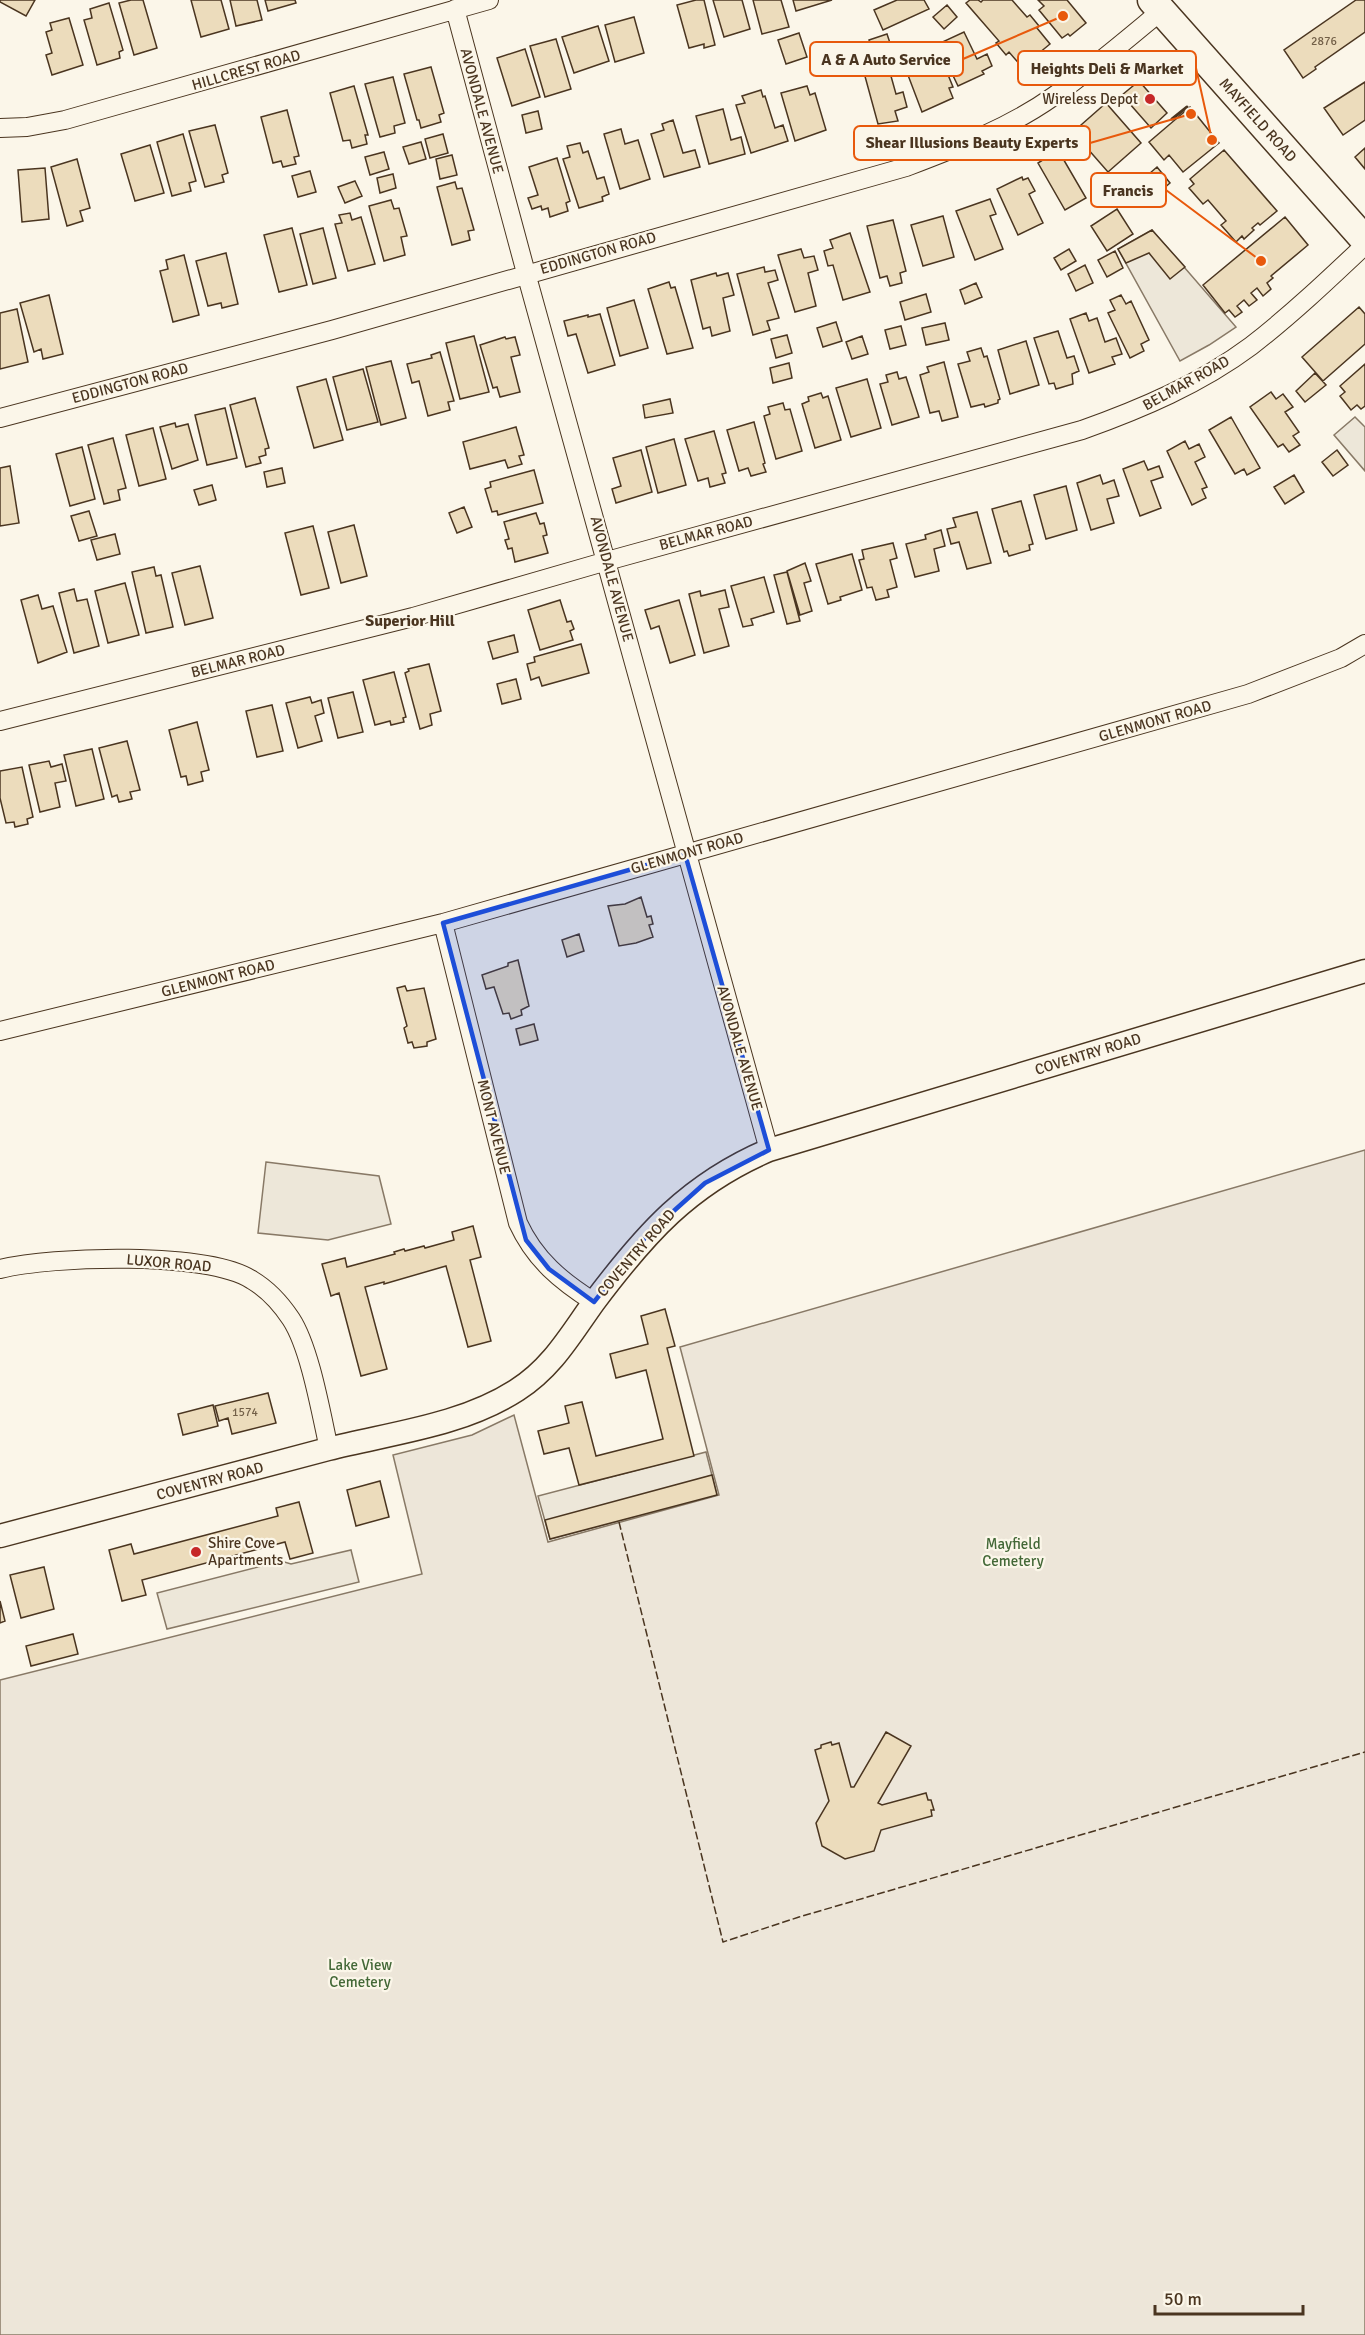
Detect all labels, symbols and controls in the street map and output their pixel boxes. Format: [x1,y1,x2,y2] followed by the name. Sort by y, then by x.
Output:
[1311,34,1337,49] house number: 2876
[810,42,963,76] callout: A & A Auto Service
[190,46,302,94] street label: HILLCREST ROAD
[457,46,507,176] street label: AVONDALE AVENUE
[821,50,951,70] text: A & A Auto Service
[1018,51,1196,85] callout: Heights Deli & Market
[1030,59,1184,79] text: Heights Deli & Market
[1216,74,1300,166] street label: MAYFIELD ROAD
[1042,90,1138,108] place label: Wireless Depot
[1143,92,1157,106] marker: Wireless Depot
[854,126,1090,160] callout: Shear Illusions Beauty Experts
[866,133,1078,153] text: Shear Illusions Beauty Experts
[1091,173,1166,207] callout: Francis
[1103,181,1153,201] text: Francis
[538,228,658,278] street label: EDDINGTON ROAD
[1140,352,1232,414] street label: BELMAR ROAD
[70,359,190,407] street label: EDDINGTON ROAD
[657,512,755,554] street label: BELMAR ROAD
[587,514,637,644] street label: AVONDALE AVENUE
[365,611,455,631] district label: Superior Hill
[189,641,287,681] street label: BELMAR ROAD
[1097,696,1213,746] street label: GLENMONT ROAD
[629,828,745,878] street label: GLENMONT ROAD
[159,955,277,1001] street label: GLENMONT ROAD
[714,983,766,1113] street label: AVONDALE AVENUE
[1033,1029,1143,1079] street label: COVENTRY ROAD
[474,1078,514,1176] street label: MONT AVENUE
[593,1206,679,1300] street label: COVENTRY ROAD
[126,1250,212,1276] street label: LUXOR ROAD
[232,1405,258,1420] house number: 1574
[154,1458,266,1504] street label: COVENTRY ROAD
[208,1534,284,1569] place label: Shire Cove Apartments
[982,1535,1044,1570] park label: Mayfield Cemetery
[189,1545,203,1559] marker: Shire Cove Apartments
[328,1956,392,1991] park label: Lake View Cemetery
[1155,2278,1304,2316] scale bar
[1164,2288,1202,2310] text: 50 m

